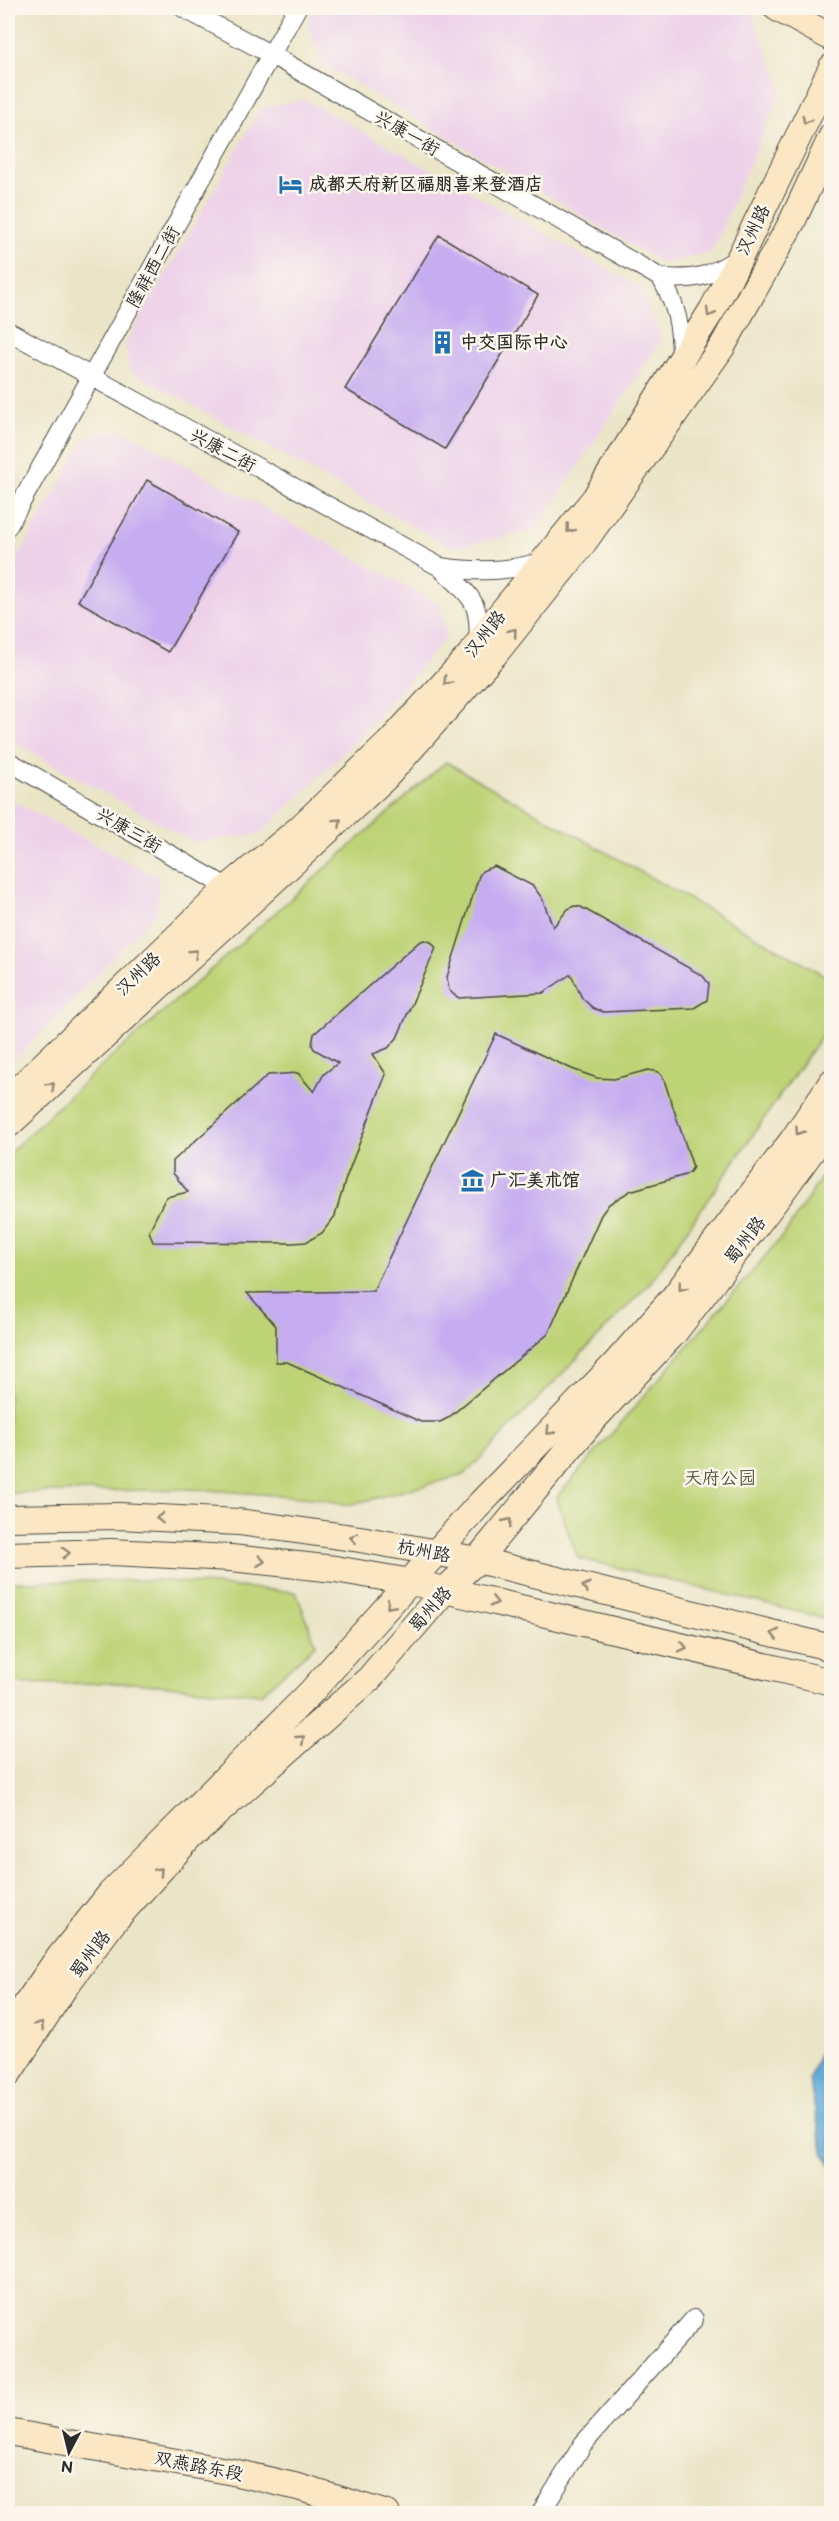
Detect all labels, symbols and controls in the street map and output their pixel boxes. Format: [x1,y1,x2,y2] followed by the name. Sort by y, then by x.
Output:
[370,106,443,161] street label: 兴康一街
[801,113,813,124] one-way arrow
[278,171,304,197] hotel icon: 成都天府新区福朋喜来登酒店
[309,174,543,195] place label: 成都天府新区福朋喜来登酒店
[732,201,775,259] street label: 汉州路
[122,223,184,312] street label: 隆祥西二街
[706,307,717,317] one-way arrow
[429,329,455,355] building icon: 中交国际中心
[460,332,568,353] place label: 中交国际中心
[186,424,259,477] street label: 兴康二街
[566,523,577,534] one-way arrow
[460,607,510,662] street label: 汉州路
[505,628,516,639] one-way arrow
[443,674,454,684] one-way arrow
[92,803,165,858] street label: 兴康三街
[331,818,342,829] one-way arrow
[112,948,165,1001] street label: 汉州路
[187,950,198,961] one-way arrow
[43,1082,54,1093] one-way arrow
[795,1124,806,1135] one-way arrow
[459,1167,485,1193] museum icon: 广汇美术馆
[490,1170,580,1191] place label: 广汇美术馆
[720,1213,770,1268] street label: 蜀州路
[678,1280,689,1291] one-way arrow
[547,1423,558,1434] one-way arrow
[684,1468,756,1489] park label: 天府公园
[155,1512,164,1525] one-way arrow
[501,1518,512,1529] one-way arrow
[349,1532,358,1544] one-way arrow
[395,1536,452,1567] street label: 杭州路
[61,1547,70,1560] one-way arrow
[256,1554,265,1567] one-way arrow
[581,1581,591,1594] one-way arrow
[405,1582,456,1636] street label: 蜀州路
[489,1594,499,1607] one-way arrow
[386,1599,397,1609] one-way arrow
[770,1628,780,1641] one-way arrow
[678,1639,688,1652] one-way arrow
[294,1735,305,1746] one-way arrow
[152,1868,163,1878] one-way arrow
[66,1926,115,1982] street label: 蜀州路
[33,2021,44,2032] one-way arrow
[39,2422,99,2482] north arrow
[153,2448,245,2485] street label: 双燕路东段
[60,2455,74,2476] text: N

